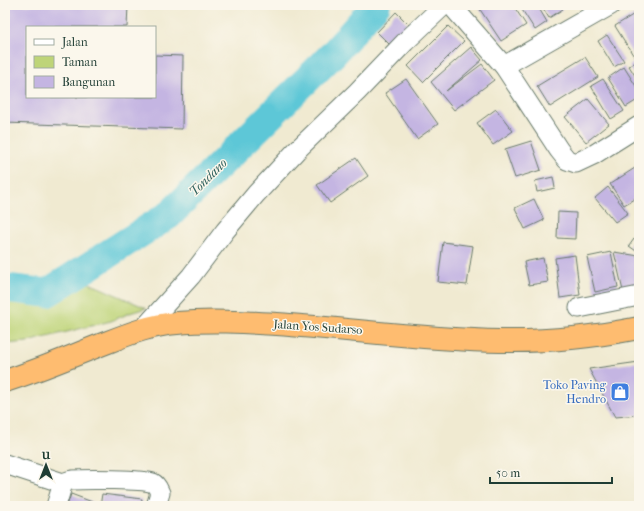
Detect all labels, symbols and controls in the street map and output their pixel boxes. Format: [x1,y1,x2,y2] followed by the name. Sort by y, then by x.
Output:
[26,26,156,98] legend
[61,35,88,49] text: Jalan
[62,55,97,69] text: Taman
[62,75,115,89] text: Bangunan
[186,155,230,199] water label: Tondano
[272,317,363,337] street label: Jalan Yos Sudarso
[543,378,607,406] place label: Toko Paving Hendro
[609,381,631,403] shop icon: Toko Paving Hendro
[26,445,66,485] north arrow
[41,449,51,462] text: U
[490,459,612,485] scale bar
[496,466,520,480] text: 50 m

